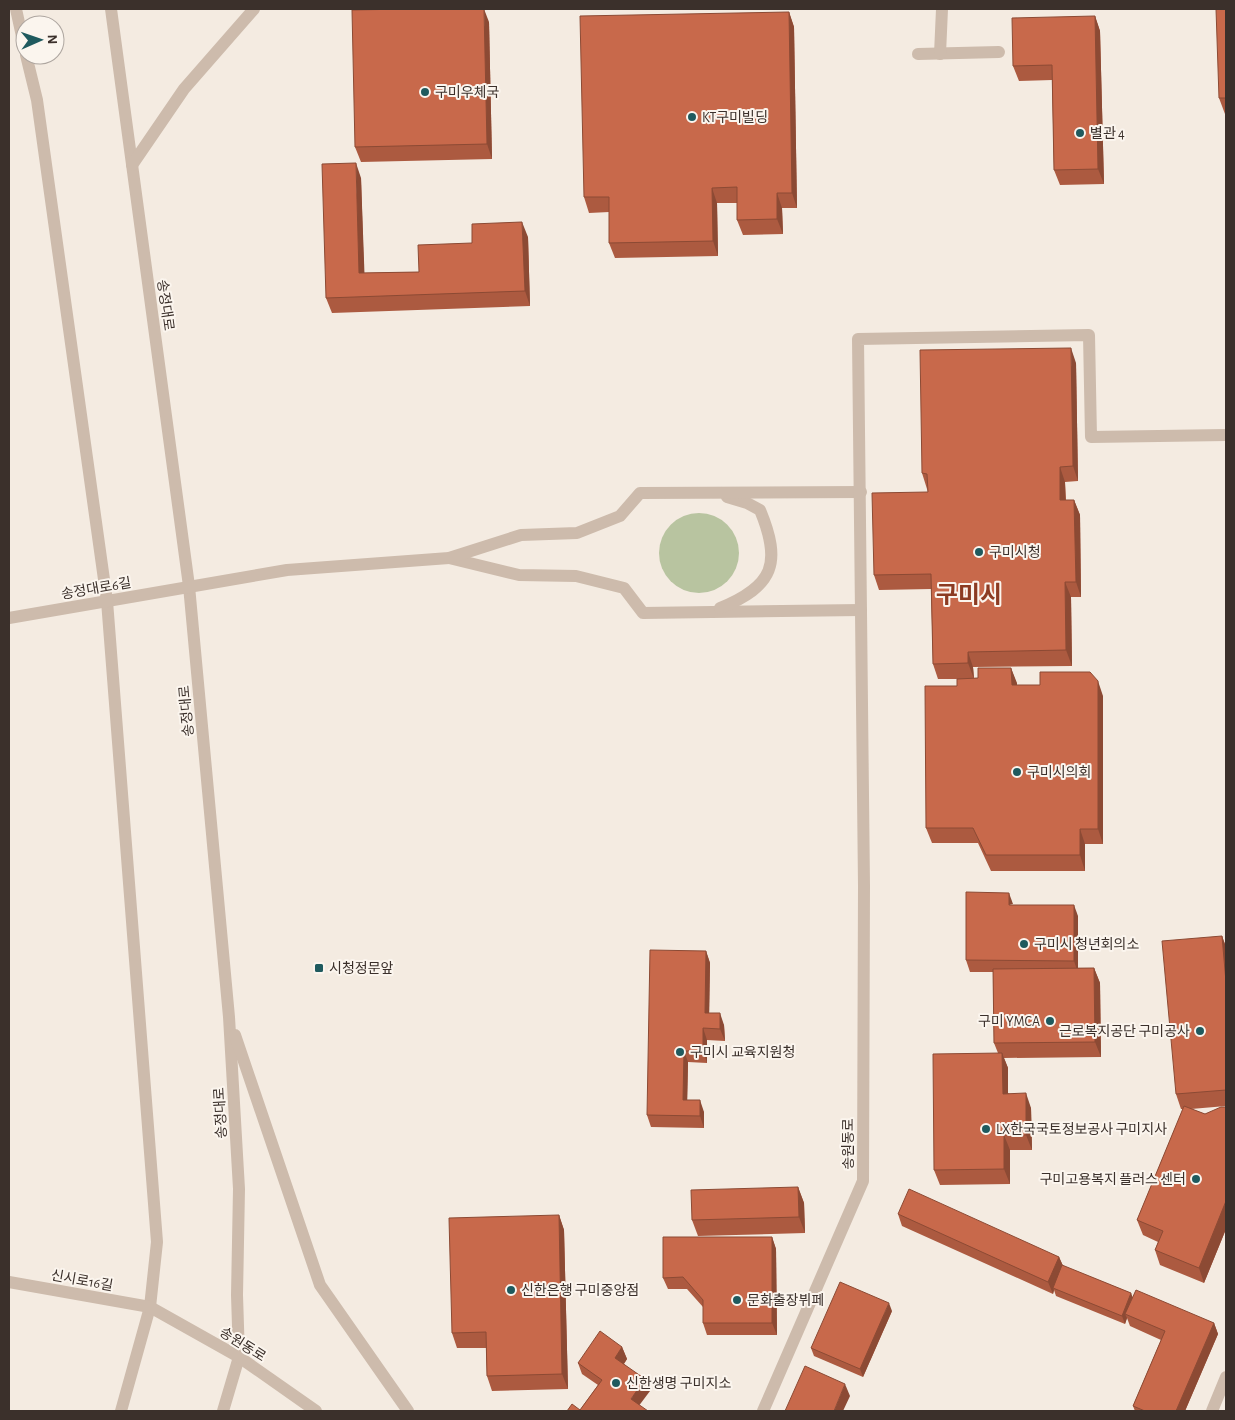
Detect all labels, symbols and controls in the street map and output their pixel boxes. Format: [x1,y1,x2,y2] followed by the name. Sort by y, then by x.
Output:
[15,15,65,65] north arrow
[45,34,59,45] text: N
[435,85,500,100] place label: 구미우체국
[419,86,431,98] marker: 구미우체국
[702,110,768,125] place label: KT구미빌딩
[686,111,698,123] marker: KT구미빌딩
[1090,126,1125,141] place label: 별관 4
[1074,127,1086,139] marker: 별관 4
[154,279,177,332] street label: 송정대로
[989,545,1041,560] place label: 구미시청
[973,546,985,558] marker: 구미시청
[60,575,132,602] street label: 송정대로6길
[936,582,1002,608] district label: 구미시
[177,685,196,737] street label: 송정대로
[1027,765,1091,780] place label: 구미시의회
[1011,766,1023,778] marker: 구미시의회
[1034,937,1139,952] place label: 구미시 청년회의소
[1018,938,1030,950] marker: 구미시 청년회의소
[329,961,394,976] place label: 시청정문앞
[313,962,325,974] marker: 시청정문앞
[978,1014,1040,1029] place label: 구미 YMCA
[1044,1015,1056,1027] marker: 구미 YMCA
[1059,1024,1190,1039] place label: 근로복지공단 구미공사
[1194,1025,1206,1037] marker: 근로복지공단 구미공사
[690,1045,795,1060] place label: 구미시 교육지원청
[674,1046,686,1058] marker: 구미시 교육지원청
[212,1087,229,1139] street label: 송정대로
[841,1118,856,1170] street label: 송원동로
[996,1122,1167,1137] place label: LX한국국토정보공사 구미지사
[980,1123,992,1135] marker: LX한국국토정보공사 구미지사
[1040,1172,1186,1187] place label: 구미고용복지 플러스 센터
[1190,1173,1202,1185] marker: 구미고용복지 플러스 센터
[50,1268,114,1293] street label: 신시로16길
[521,1283,639,1298] place label: 신한은행 구미중앙점
[505,1284,517,1296] marker: 신한은행 구미중앙점
[747,1293,824,1308] place label: 문화출장뷔페
[731,1294,743,1306] marker: 문화출장뷔페
[217,1324,269,1364] street label: 송원동로
[626,1376,731,1391] place label: 신한생명 구미지소
[610,1377,622,1389] marker: 신한생명 구미지소

